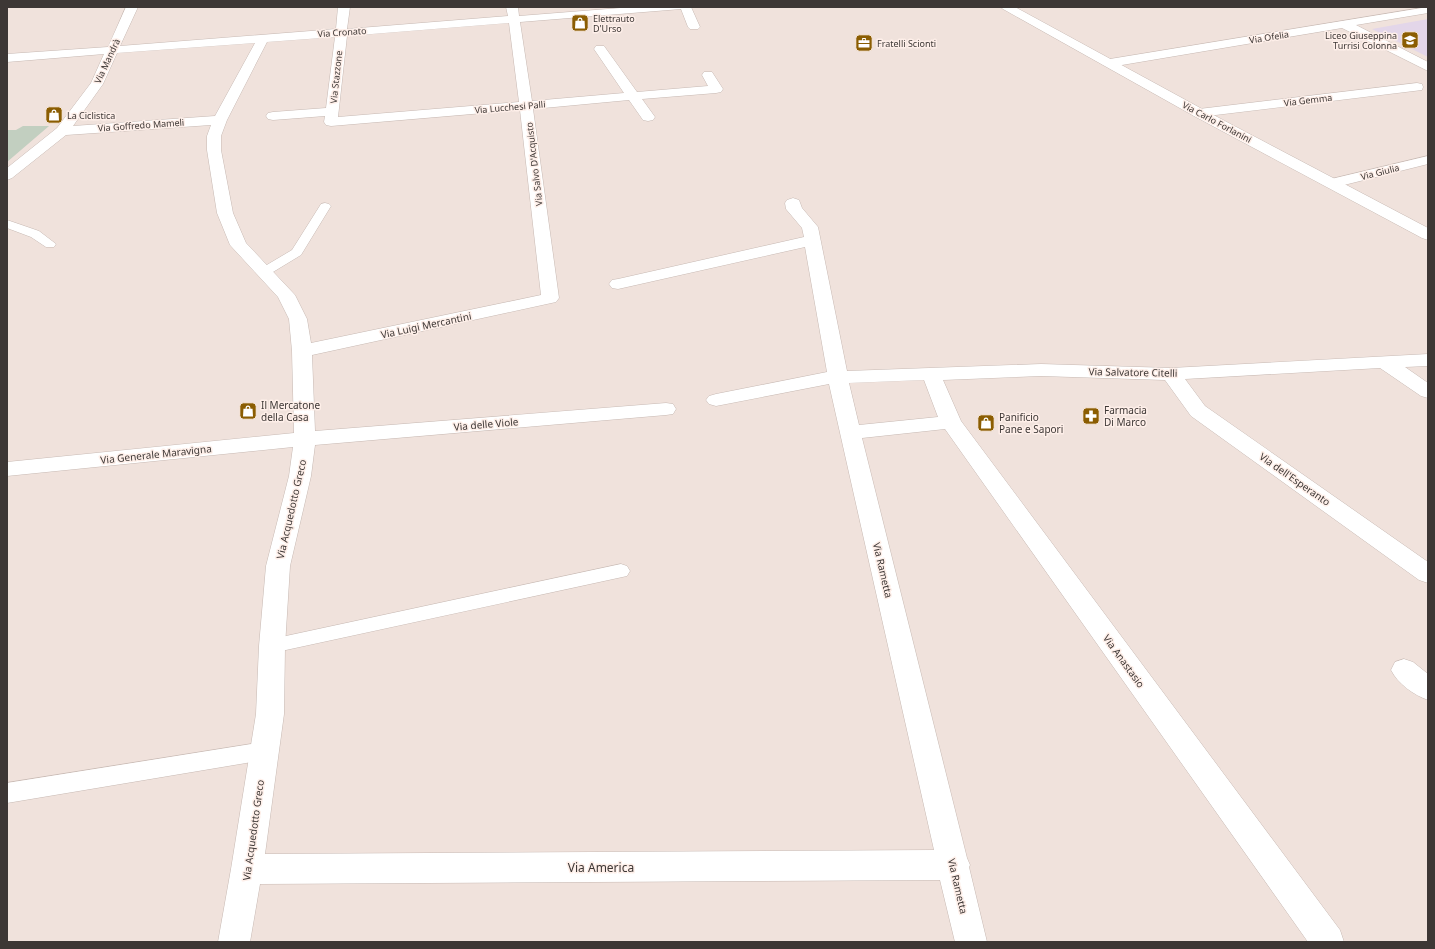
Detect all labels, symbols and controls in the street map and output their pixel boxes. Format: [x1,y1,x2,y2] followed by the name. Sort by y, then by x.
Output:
[593,12,635,35] place label: Elettrauto D'Urso
[570,13,590,33] shop icon: Elettrauto D'Urso
[317,24,367,40] street label: Via Cronato
[1248,27,1290,47] street label: Via Ofelia
[1325,29,1397,52] place label: Liceo Giuseppina Turrisi Colonna
[1400,30,1420,50] school or university icon: Liceo Giuseppina Turrisi Colonna
[854,33,874,53] office icon: Fratelli Scionti
[91,36,123,86] street label: Via Mandrà
[877,37,936,50] place label: Fratelli Scionti
[327,50,345,104] street label: Via Stazzone
[1283,91,1333,109] street label: Via Gemma
[474,97,546,117] street label: Via Lucchesi Palli
[1180,98,1254,146] street label: Via Carlo Forlanini
[44,105,64,125] shop icon: La Ciclistica
[67,109,115,122] place label: La Ciclistica
[97,115,185,135] street label: Via Goffredo Mameli
[522,121,546,207] street label: Via Salvo D'Acquisto
[1359,161,1401,183] street label: Via Giulia
[379,309,473,341] street label: Via Luigi Mercantini
[1088,364,1178,380] street label: Via Salvatore Citelli
[261,398,320,424] place label: Il Mercatone della Casa
[238,401,258,421] shop icon: Il Mercatone della Casa
[1104,403,1147,429] place label: Farmacia Di Marco
[1081,406,1101,426] pharmacy icon: Farmacia Di Marco
[999,410,1063,436] place label: Panificio Pane e Sapori
[976,413,996,433] shop icon: Panificio Pane e Sapori
[453,414,519,434] street label: Via delle Viole
[100,441,212,467] street label: Via Generale Maravigna
[1257,449,1333,509] street label: Via dell'Esperanto
[273,458,309,560] street label: Via Acquedotto Greco
[870,541,896,599] street label: Via Rametta
[1100,632,1148,690] street label: Via Anastasio
[239,779,267,881] street label: Via Acquedotto Greco
[945,857,971,915] street label: Via Rametta
[568,859,634,876] street label: Via America

